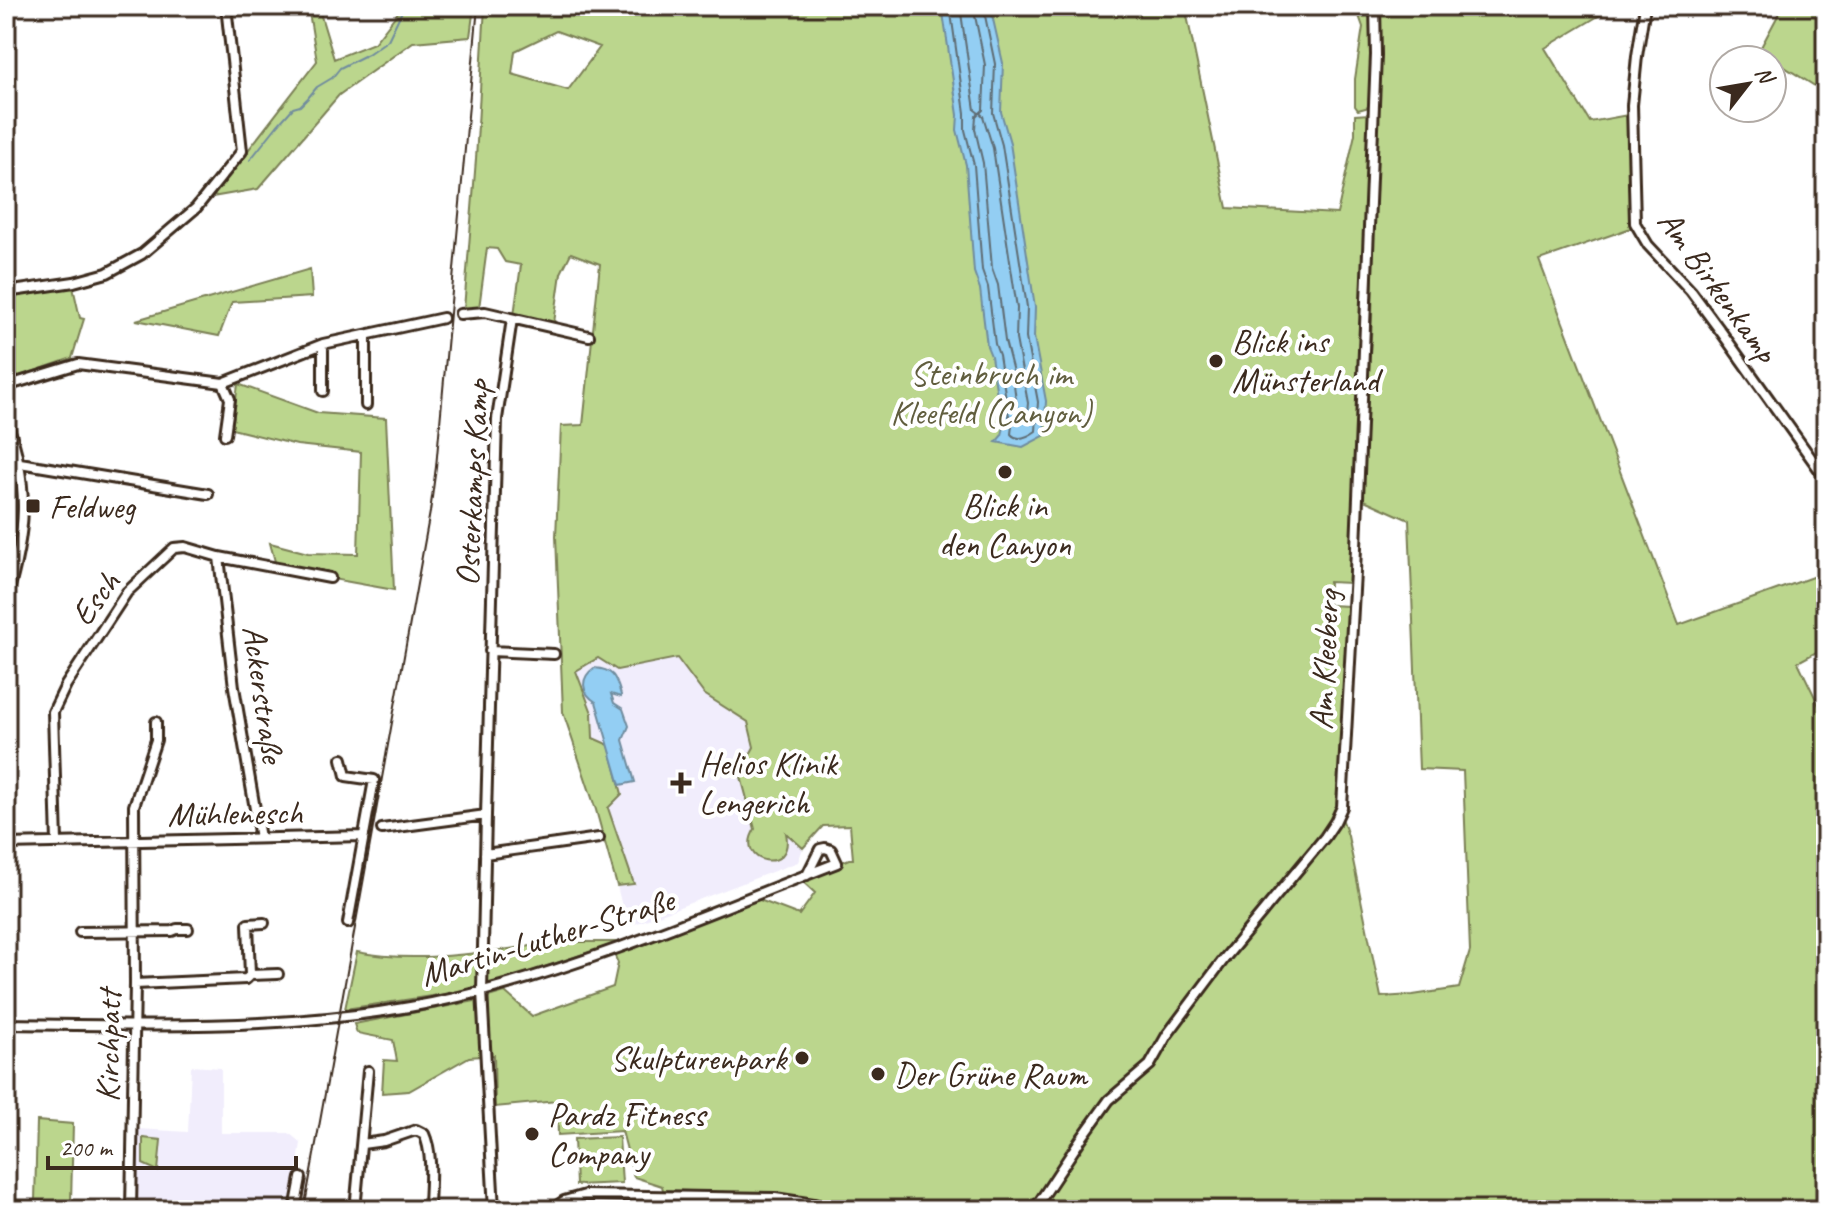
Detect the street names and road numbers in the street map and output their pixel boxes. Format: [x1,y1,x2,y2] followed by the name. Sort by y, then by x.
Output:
[1648,201,1789,372] street label: Am Birkenkamp
[445,377,499,587] street label: Osterkamps Kamp
[61,562,130,634] street label: Esch
[1299,586,1349,731] street label: Am Kleeberg
[233,623,295,768] street label: Ackerstraße
[167,790,303,836] street label: Mühlenesch
[415,877,682,996] street label: Martin-Luther-Straße
[86,985,131,1102] street label: Kirchpatt

